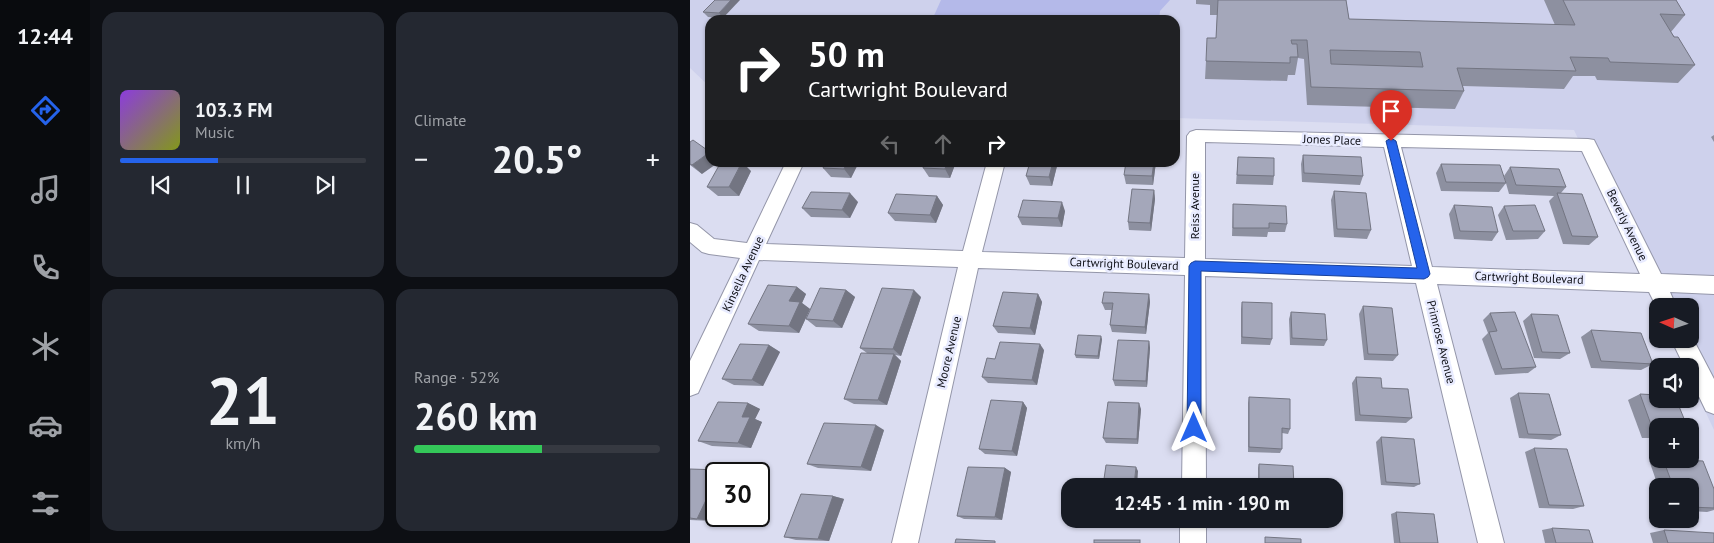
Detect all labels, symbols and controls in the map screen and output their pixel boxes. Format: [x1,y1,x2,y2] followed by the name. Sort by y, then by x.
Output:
[17,22,73,50] text: 12:44
[808,31,885,77] text: 50 m
[725,35,790,100] icon: right
[808,75,1008,103] text: Cartwright Boulevard
[1370,90,1412,141] pin
[28,93,63,128] icon: directions
[1377,97,1405,125] icon: arrive
[195,98,272,122] text: 103.3 FM
[414,110,466,130] text: Climate
[195,122,235,142] text: Music
[876,130,904,158] icon: left
[929,130,957,158] icon: ahead
[982,130,1010,158] icon: right
[1302,131,1361,148] street label: Jones Place
[492,134,582,183] text: 20.5°
[414,140,428,177] text: −
[646,140,660,177] text: +
[147,171,175,199] icon: previous
[229,171,257,199] icon: pause
[311,171,339,199] icon: next
[28,172,63,207] icon: music
[1187,173,1202,239] street label: Reiss Avenue
[1604,187,1651,263] street label: Beverly Avenue
[719,234,767,314] street label: Kinsella Avenue
[28,250,63,285] icon: phone
[1069,254,1179,273] street label: Cartwright Boulevard
[1474,268,1584,287] street label: Cartwright Boulevard
[1649,298,1699,348] north arrow
[1649,298,1699,528] map controls
[1424,299,1459,385] street label: Primrose Avenue
[933,315,964,389] street label: Moore Avenue
[28,329,63,364] icon: climate
[206,358,280,442] text: 21
[1649,358,1699,408] button: sound
[414,367,499,387] text: Range · 52%
[414,391,538,440] text: 260 km
[1167,401,1219,453] position arrow
[28,408,63,443] icon: car
[1649,418,1699,468] button: +
[225,433,261,453] text: km/h
[705,462,770,527] speed limit sign: 30
[1649,478,1699,528] button: −
[28,486,63,521] icon: filters
[1114,491,1290,515] text: 12:45 · 1 min · 190 m

